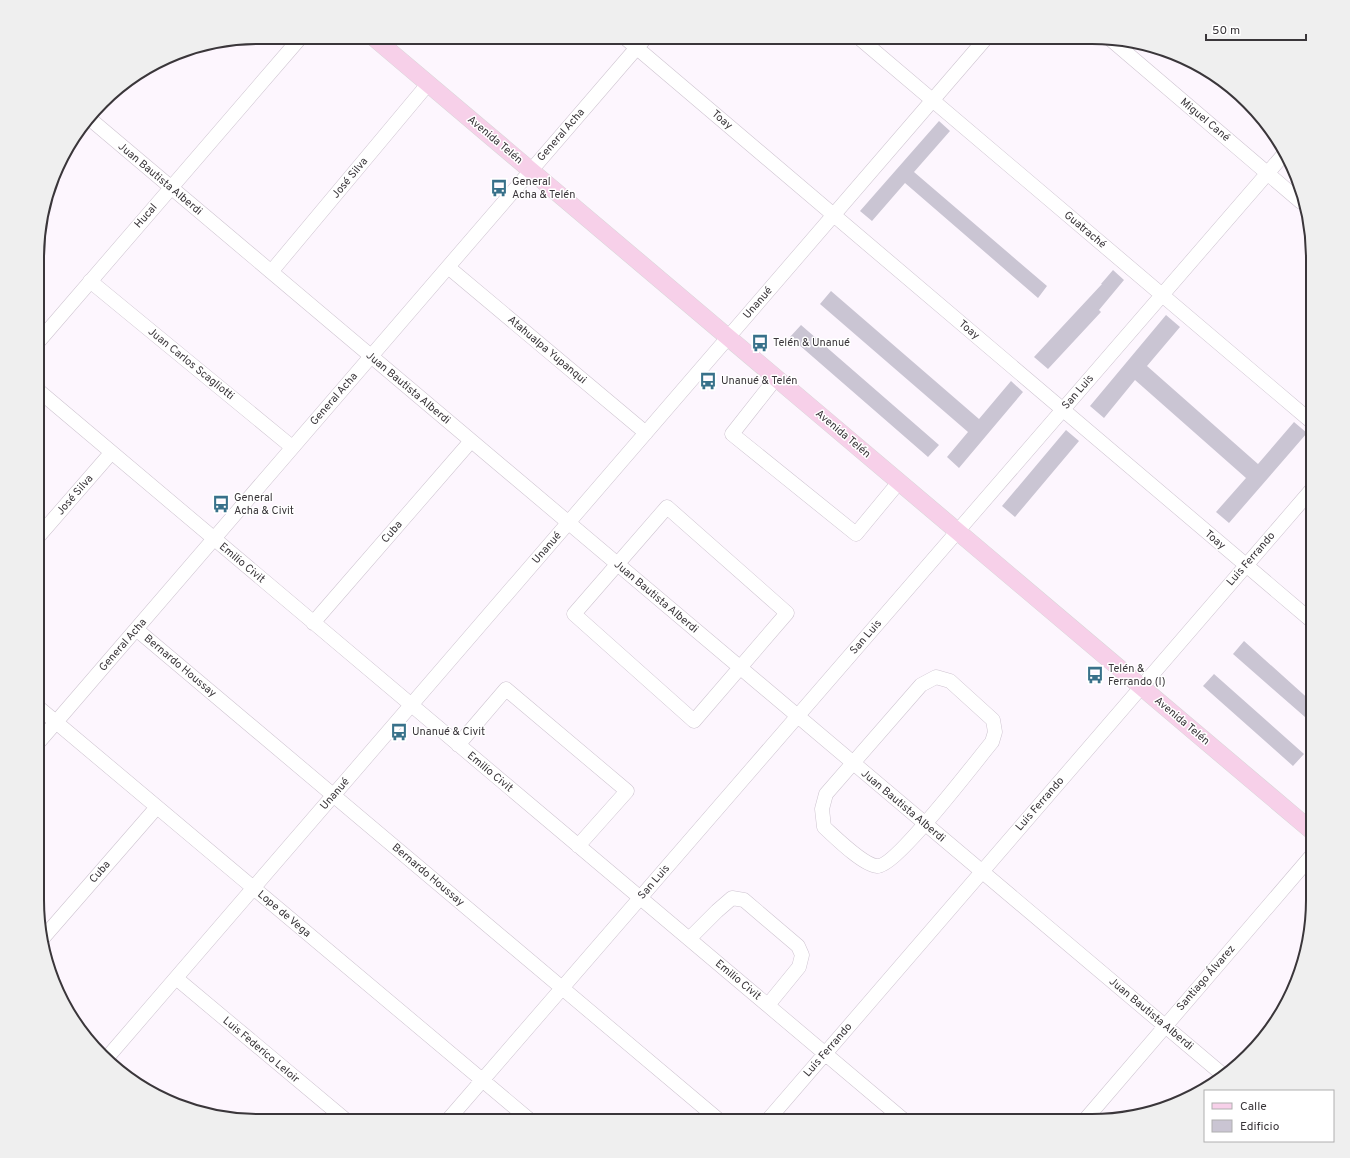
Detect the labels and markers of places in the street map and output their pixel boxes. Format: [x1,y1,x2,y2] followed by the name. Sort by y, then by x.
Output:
[512,175,575,202] place label: General Acha & Telén
[489,178,509,198] bus stop icon: General Acha & Telén
[750,333,770,353] bus stop icon: Telén & Unanué
[773,336,850,350] place label: Telén & Unanué
[698,371,718,391] bus stop icon: Unanué & Telén
[721,374,798,388] place label: Unanué & Telén
[234,491,294,518] place label: General Acha & Civit
[211,494,231,514] bus stop icon: General Acha & Civit
[1108,662,1165,689] place label: Telén & Ferrando (I)
[1085,665,1105,685] bus stop icon: Telén & Ferrando (I)
[389,722,409,742] bus stop icon: Unanué & Civit
[412,725,485,739] place label: Unanué & Civit

